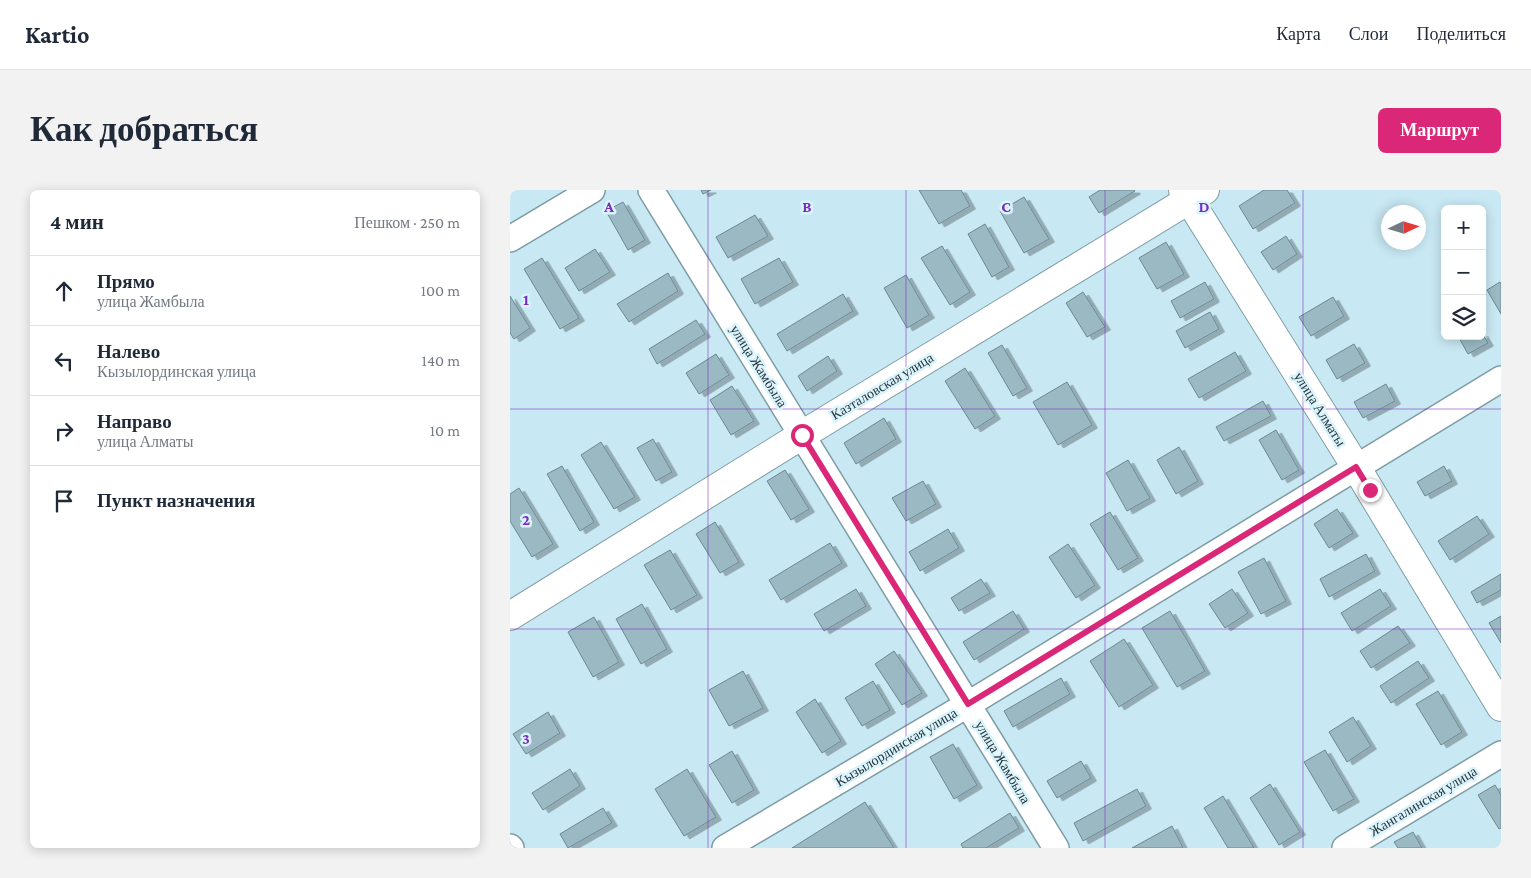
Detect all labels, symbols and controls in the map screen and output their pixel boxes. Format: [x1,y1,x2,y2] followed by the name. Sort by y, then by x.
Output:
[25,21,90,48] text: Kartio
[1276,24,1321,44] text: Карта
[1349,24,1388,44] text: Слои
[1416,24,1506,44] text: Поделиться
[1378,108,1501,153] button: Маршрут
[30,110,258,149] text: Как добраться
[603,198,614,215] text: A
[802,198,812,215] text: B
[1001,198,1011,215] text: C
[1198,198,1210,215] text: D
[1381,205,1426,250] north arrow
[1441,205,1486,340] map controls
[1441,205,1486,250] button: +
[50,210,104,234] text: 4 мин
[354,214,460,231] text: Пешком · 250 m
[1441,250,1486,295] button: −
[97,271,155,292] text: Прямо
[50,277,78,305] icon: ahead
[421,282,460,299] text: 100 m
[523,291,529,308] text: 1
[97,293,205,310] text: улица Жамбыла
[1441,295,1486,340] button: layers
[727,322,791,411] street label: улица Жамбыла
[97,341,160,362] text: Налево
[50,347,78,375] icon: left
[828,349,937,423] street label: Казталовская улица
[422,352,460,369] text: 140 m
[97,363,256,380] text: Кызылординская улица
[1291,369,1349,450] street label: улица Алматы
[97,411,172,432] text: Направо
[50,417,78,445] icon: right
[430,422,460,439] text: 10 m
[791,424,814,447] route start
[97,433,194,450] text: улица Алматы
[1359,479,1382,502] route end
[50,487,78,515] icon: arrive
[97,490,255,511] text: Пункт назначения
[522,511,530,528] text: 2
[832,704,960,790] street label: Кызылординская улица
[972,718,1035,807] street label: улица Жамбыла
[522,730,530,747] text: 3
[1366,762,1480,839] street label: Жангалинская улица

